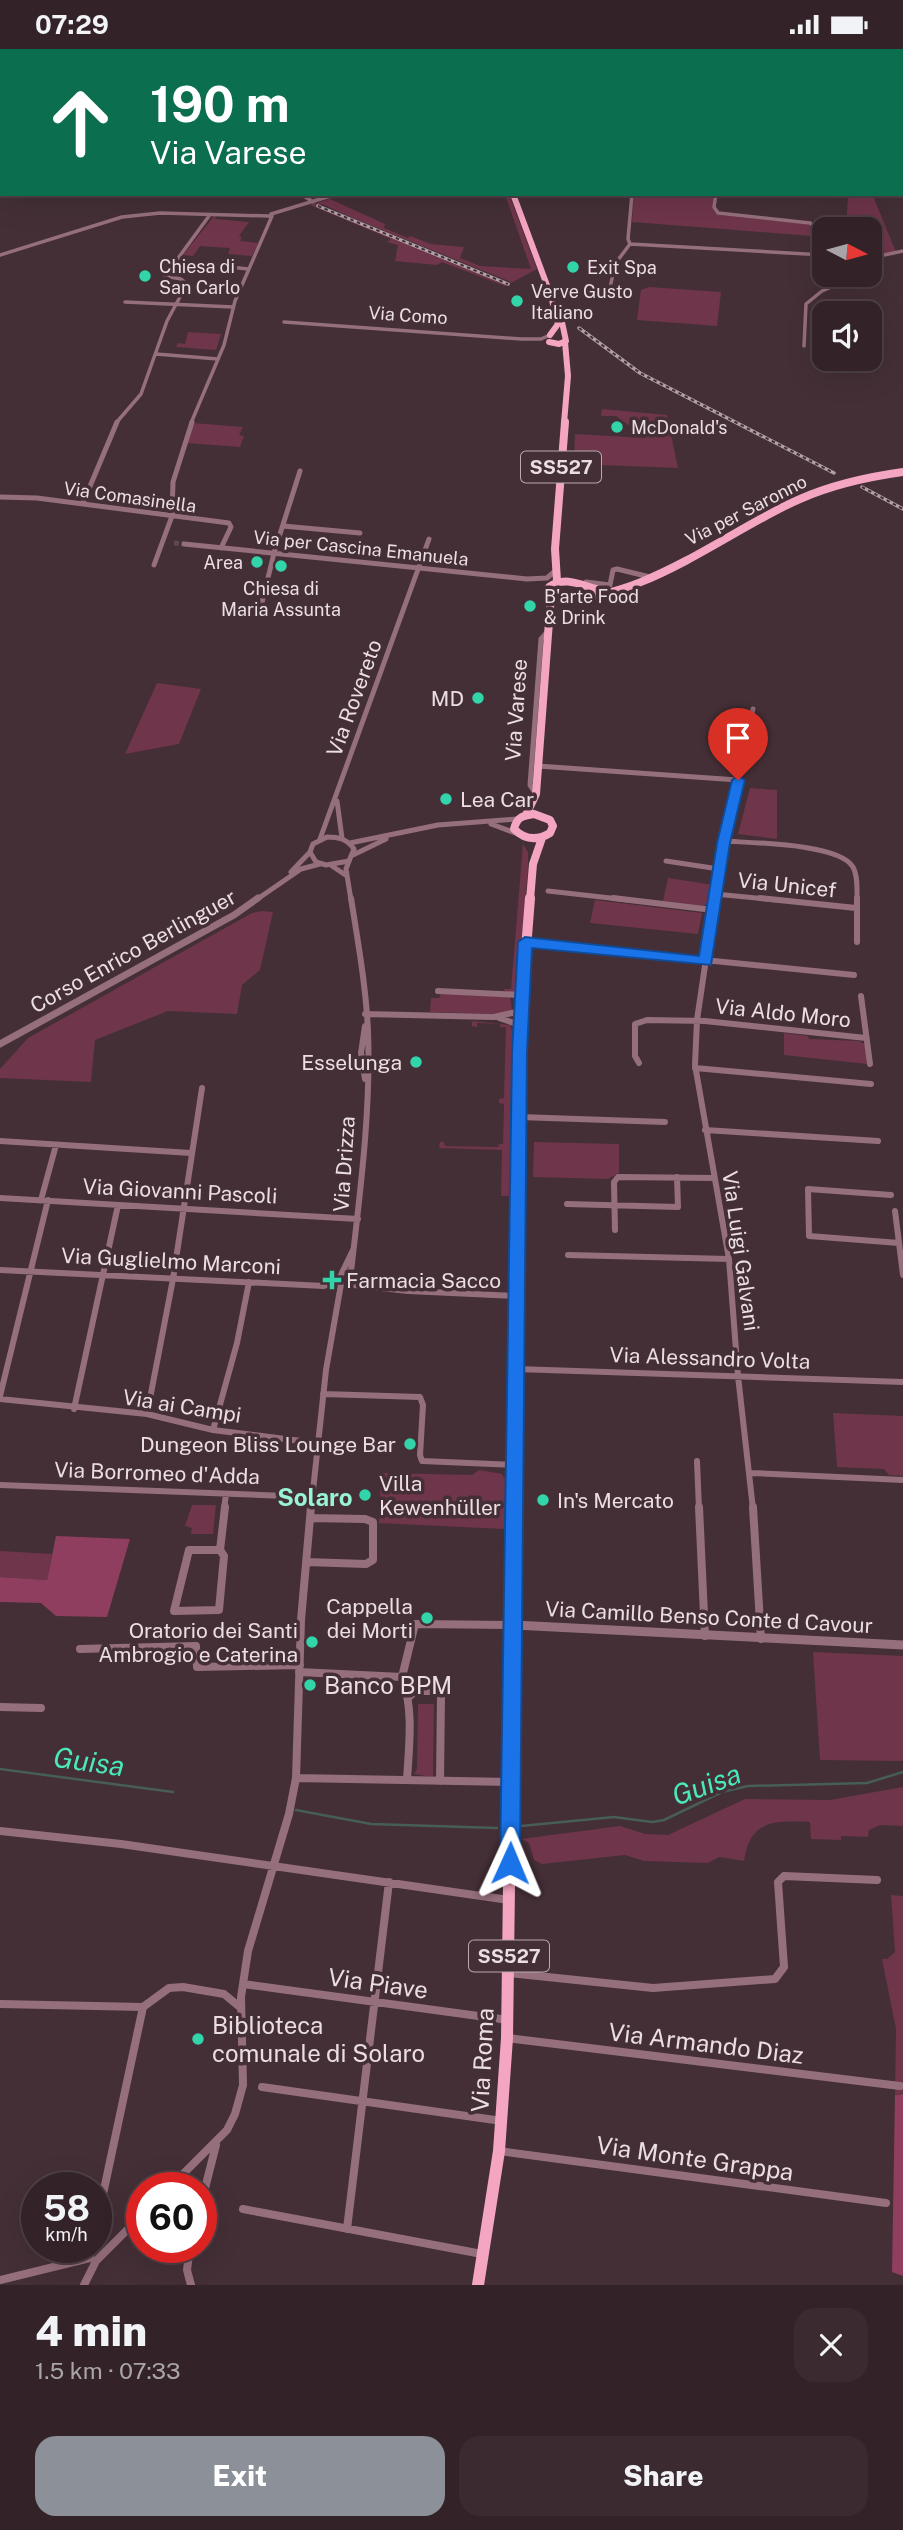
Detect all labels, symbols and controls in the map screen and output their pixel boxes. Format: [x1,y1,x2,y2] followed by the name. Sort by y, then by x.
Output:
[35,9,109,40] text: 07:29
[150,75,290,133] text: 190 m
[35,77,126,168] icon: ahead
[150,134,307,171] text: Via Varese
[812,217,882,287] north arrow
[812,217,882,371] map controls
[159,256,240,298] place label: Chiesa di San Carlo
[587,257,657,278] place label: Exit Spa
[565,259,581,275] marker: Exit Spa
[137,268,153,284] marker: Chiesa di San Carlo
[531,281,633,323] place label: Verve Gusto Italiano
[509,293,525,309] marker: Verve Gusto Italiano
[812,301,882,371] button: sound
[368,302,448,328] street label: Via Como
[631,417,727,438] place label: McDonald's
[609,419,625,435] marker: McDonald's
[521,451,601,483] road number: SS527
[682,470,810,550] street label: Via per Saronno
[62,477,198,517] street label: Via Comasinella
[252,526,470,570] street label: Via per Cascina Emanuela
[203,552,243,573] place label: Area
[249,554,265,570] marker: Area
[273,558,289,574] marker: Chiesa di Maria Assunta
[221,578,341,620] place label: Chiesa di Maria Assunta
[544,586,639,628] place label: B'arte Food & Drink
[522,598,538,614] marker: B'arte Food & Drink
[321,636,387,760] street label: Via Rovereto
[500,658,532,762] street label: Via Varese
[431,686,464,711] place label: MD
[470,690,486,706] marker: MD
[708,708,768,780] pin
[719,719,757,757] icon: arrive
[460,787,534,812] place label: Lea Car
[438,791,454,807] marker: Lea Car
[736,867,838,903] street label: Via Unicef
[26,884,240,1018] street label: Corso Enrico Berlinguer
[714,993,852,1033] street label: Via Aldo Moro
[301,1050,402,1075] place label: Esselunga
[408,1054,424,1070] marker: Esselunga
[328,1115,360,1213] street label: Via Drizza
[717,1169,765,1333] street label: Via Luigi Galvani
[82,1173,278,1209] street label: Via Giovanni Pascoli
[60,1243,282,1279] street label: Via Guglielmo Marconi
[346,1268,501,1293] place label: Farmacia Sacco
[324,1272,340,1288] marker: Farmacia Sacco
[609,1342,811,1374] street label: Via Alessandro Volta
[121,1384,243,1428] street label: Via ai Campi
[140,1432,396,1457] place label: Dungeon Bliss Lounge Bar
[402,1436,418,1452] marker: Dungeon Bliss Lounge Bar
[54,1457,260,1489] street label: Via Borromeo d'Adda
[379,1471,501,1520] place label: Villa Kewenhüller
[277,1483,353,1511] district label: Solaro
[357,1487,373,1503] marker: Villa Kewenhüller
[557,1488,674,1513] place label: In's Mercato
[535,1492,551,1508] marker: In's Mercato
[326,1594,413,1643] place label: Cappella dei Morti
[545,1596,873,1638] street label: Via Camillo Benso Conte d Cavour
[419,1610,435,1626] marker: Cappella dei Morti
[98,1618,298,1667] place label: Oratorio dei Santi Ambrogio e Caterina
[304,1634,320,1650] marker: Oratorio dei Santi Ambrogio e Caterina
[324,1671,452,1699] place label: Banco BPM
[302,1677,318,1693] marker: Banco BPM
[51,1740,127,1782] water label: Guisa
[667,1756,745,1812] water label: Guisa
[473,1826,547,1900] position arrow
[469,1941,549,1972] road number: SS527
[326,1962,430,2004] street label: Via Piave
[465,2007,499,2113] street label: Via Roma
[212,2011,425,2067] place label: Biblioteca comunale di Solaro
[607,2017,805,2069] street label: Via Armando Diaz
[190,2031,206,2047] marker: Biblioteca comunale di Solaro
[595,2130,795,2186] street label: Via Monte Grappa
[126,2172,217,2263] speed limit sign: 60
[43,2188,90,2229] text: 58
[45,2224,88,2245] text: km/h
[35,2306,147,2355] text: 4 min
[794,2308,868,2382] button: close
[35,2357,180,2384] text: 1.5 km · 07:33
[35,2436,445,2516] button: Exit
[459,2436,868,2516] button: Share

